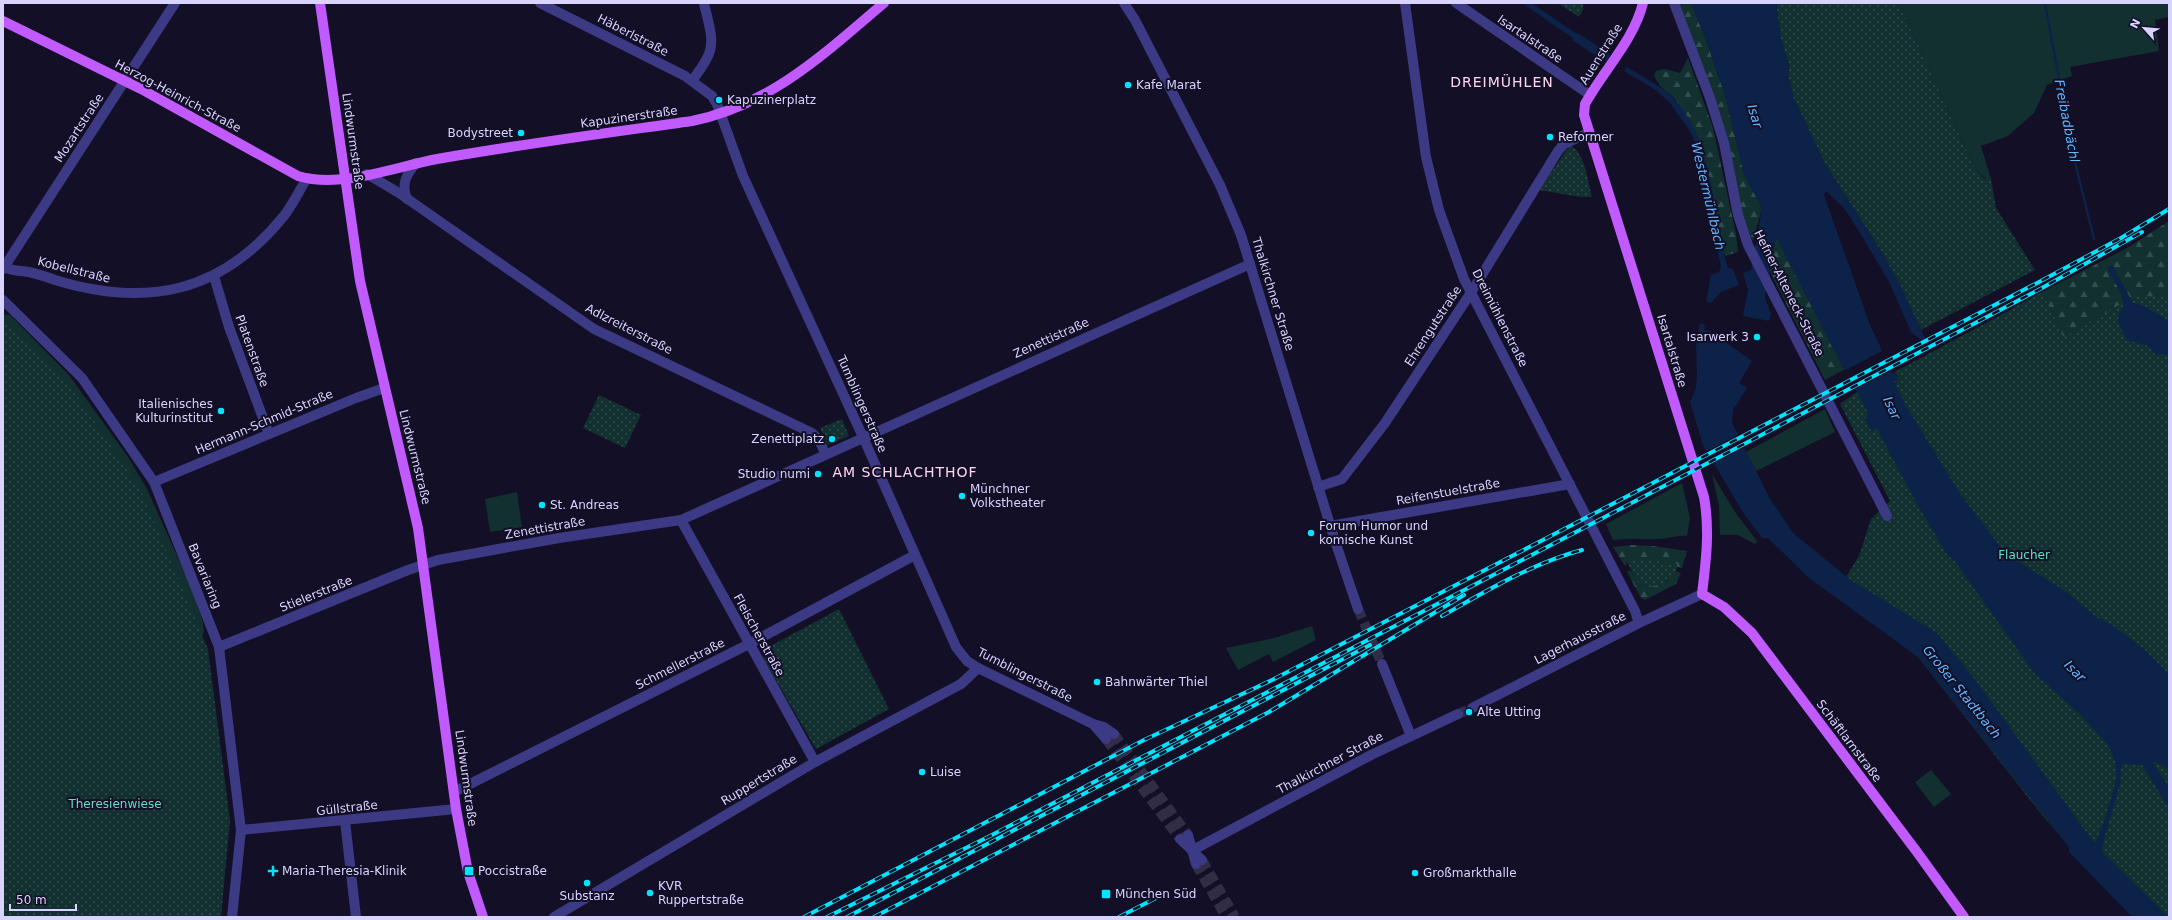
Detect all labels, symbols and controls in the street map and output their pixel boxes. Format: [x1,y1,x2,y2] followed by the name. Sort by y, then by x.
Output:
[2124,8,2164,48] north arrow
[595,11,671,59] street label: Häberlstraße
[1495,12,1565,66] street label: Isartalstraße
[2128,17,2143,31] text: N
[1577,21,1625,87] street label: Auenstraße
[113,57,243,135] street label: Herzog-Heinrich-Straße
[1450,73,1554,90] district label: DREIMÜHLEN
[1136,78,1201,92] place label: Kafe Marat
[2052,78,2082,164] water label: Freibadbächl
[1123,80,1133,90] marker: Kafe Marat
[52,91,106,165] street label: Mozartstraße
[339,92,367,190] street label: Lindwurmstraße
[727,93,816,107] place label: Kapuzinerplatz
[714,95,724,105] marker: Kapuzinerplatz
[1744,102,1766,131] water label: Isar
[580,103,678,131] street label: Kapuzinerstraße
[448,126,513,140] place label: Bodystreet
[516,128,526,138] marker: Bodystreet
[1558,130,1614,144] place label: Reformer
[1545,132,1555,142] marker: Reformer
[1688,141,1728,251] water label: Westermühlbach
[1751,227,1827,359] street label: Hefner-Alteneck-Straße
[1249,235,1297,353] street label: Thalkirchner Straße
[36,254,112,286] street label: Kobellstraße
[1469,267,1531,369] street label: Dreimühlenstraße
[1402,283,1464,369] street label: Ehrengutstraße
[583,301,675,357] street label: Adlzreiterstraße
[232,313,272,389] street label: Platenstraße
[1654,313,1690,389] street label: Isartalstraße
[1011,315,1091,361] street label: Zenettistraße
[1686,330,1749,344] place label: Isarwerk 3
[1752,332,1762,342] marker: Isarwerk 3
[834,352,890,455] street label: Tumblingerstraße
[193,387,335,457] street label: Hermann-Schmid-Straße
[1880,394,1905,424] water label: Isar
[135,397,213,425] place label: Italienisches Kulturinstitut
[216,406,226,416] marker: Italienisches Kulturinstitut
[396,408,434,506] street label: Lindwurmstraße
[751,432,824,446] place label: Zenettiplatz
[827,434,837,444] marker: Zenettiplatz
[832,464,978,480] district label: AM SCHLACHTHOF
[738,467,810,481] place label: Studio numi
[813,469,823,479] marker: Studio numi
[1395,476,1501,508] street label: Reifenstuelstraße
[970,482,1045,510] place label: Münchner Volkstheater
[957,491,967,501] marker: Münchner Volkstheater
[550,498,619,512] place label: St. Andreas
[537,500,547,510] marker: St. Andreas
[504,514,586,542] street label: Zenettistraße
[1319,519,1428,547] place label: Forum Humor und komische Kunst
[1306,528,1316,538] marker: Forum Humor und komische Kunst
[186,541,224,611] street label: Bavariaring
[1998,548,2050,562] park label: Flaucher
[278,573,354,615] street label: Stielerstraße
[731,591,787,679] street label: Fleischerstraße
[1532,609,1628,667] street label: Lagerhausstraße
[633,636,727,692] street label: Schmellerstraße
[1920,642,2004,742] water label: Großer Stadtbach
[974,645,1075,705] street label: Tumblingerstraße
[2061,657,2090,686] water label: Isar
[1105,675,1208,689] place label: Bahnwärter Thiel
[1092,677,1102,687] marker: Bahnwärter Thiel
[1814,697,1884,785] street label: Schäftlarnstraße
[1477,705,1541,719] place label: Alte Utting
[1464,707,1474,717] marker: Alte Utting
[452,729,480,827] street label: Lindwurmstraße
[1274,729,1385,797] street label: Thalkirchner Straße
[719,752,799,808] street label: Ruppertstraße
[930,765,961,779] place label: Luise
[917,767,927,777] marker: Luise
[67,797,162,811] park label: Theresienwiese
[316,798,378,818] street label: Güllstraße
[282,864,407,878] place label: Maria-Theresia-Klinik
[478,864,547,878] place label: Poccistraße
[267,865,279,877] marker: Maria-Theresia-Klinik
[463,865,475,877] marker: Poccistraße
[1423,866,1517,880] place label: Großmarkthalle
[1410,868,1420,878] marker: Großmarkthalle
[582,878,592,888] marker: Substanz
[658,879,744,907] place label: KVR Ruppertstraße
[10,886,76,912] scale bar
[1115,887,1196,901] place label: München Süd
[645,888,655,898] marker: KVR Ruppertstraße
[1100,888,1112,900] marker: München Süd
[559,889,615,903] place label: Substanz
[16,893,47,907] text: 50 m

